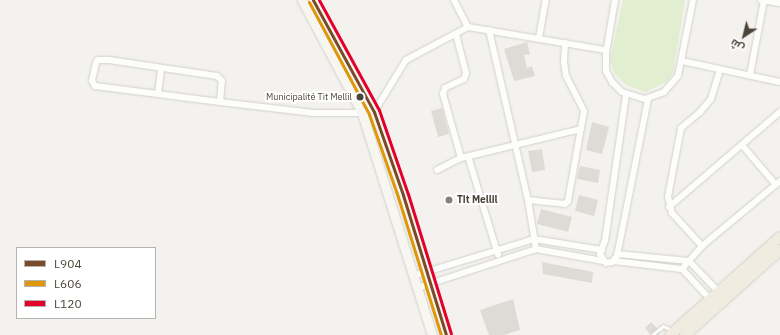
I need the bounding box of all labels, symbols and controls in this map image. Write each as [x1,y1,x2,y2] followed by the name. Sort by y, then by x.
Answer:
[724,16,764,56] north arrow
[727,36,747,56] text: ش
[266,92,352,102] place label: Municipalité Tit Mellil
[355,92,365,102] marker: Municipalité Tit Mellil
[457,194,498,206] place label: Tit Mellil
[444,195,454,205] marker: Tit Mellil
[16,247,156,319] legend
[54,256,82,271] text: L904
[54,276,82,291] text: L606
[54,296,82,311] text: L120

